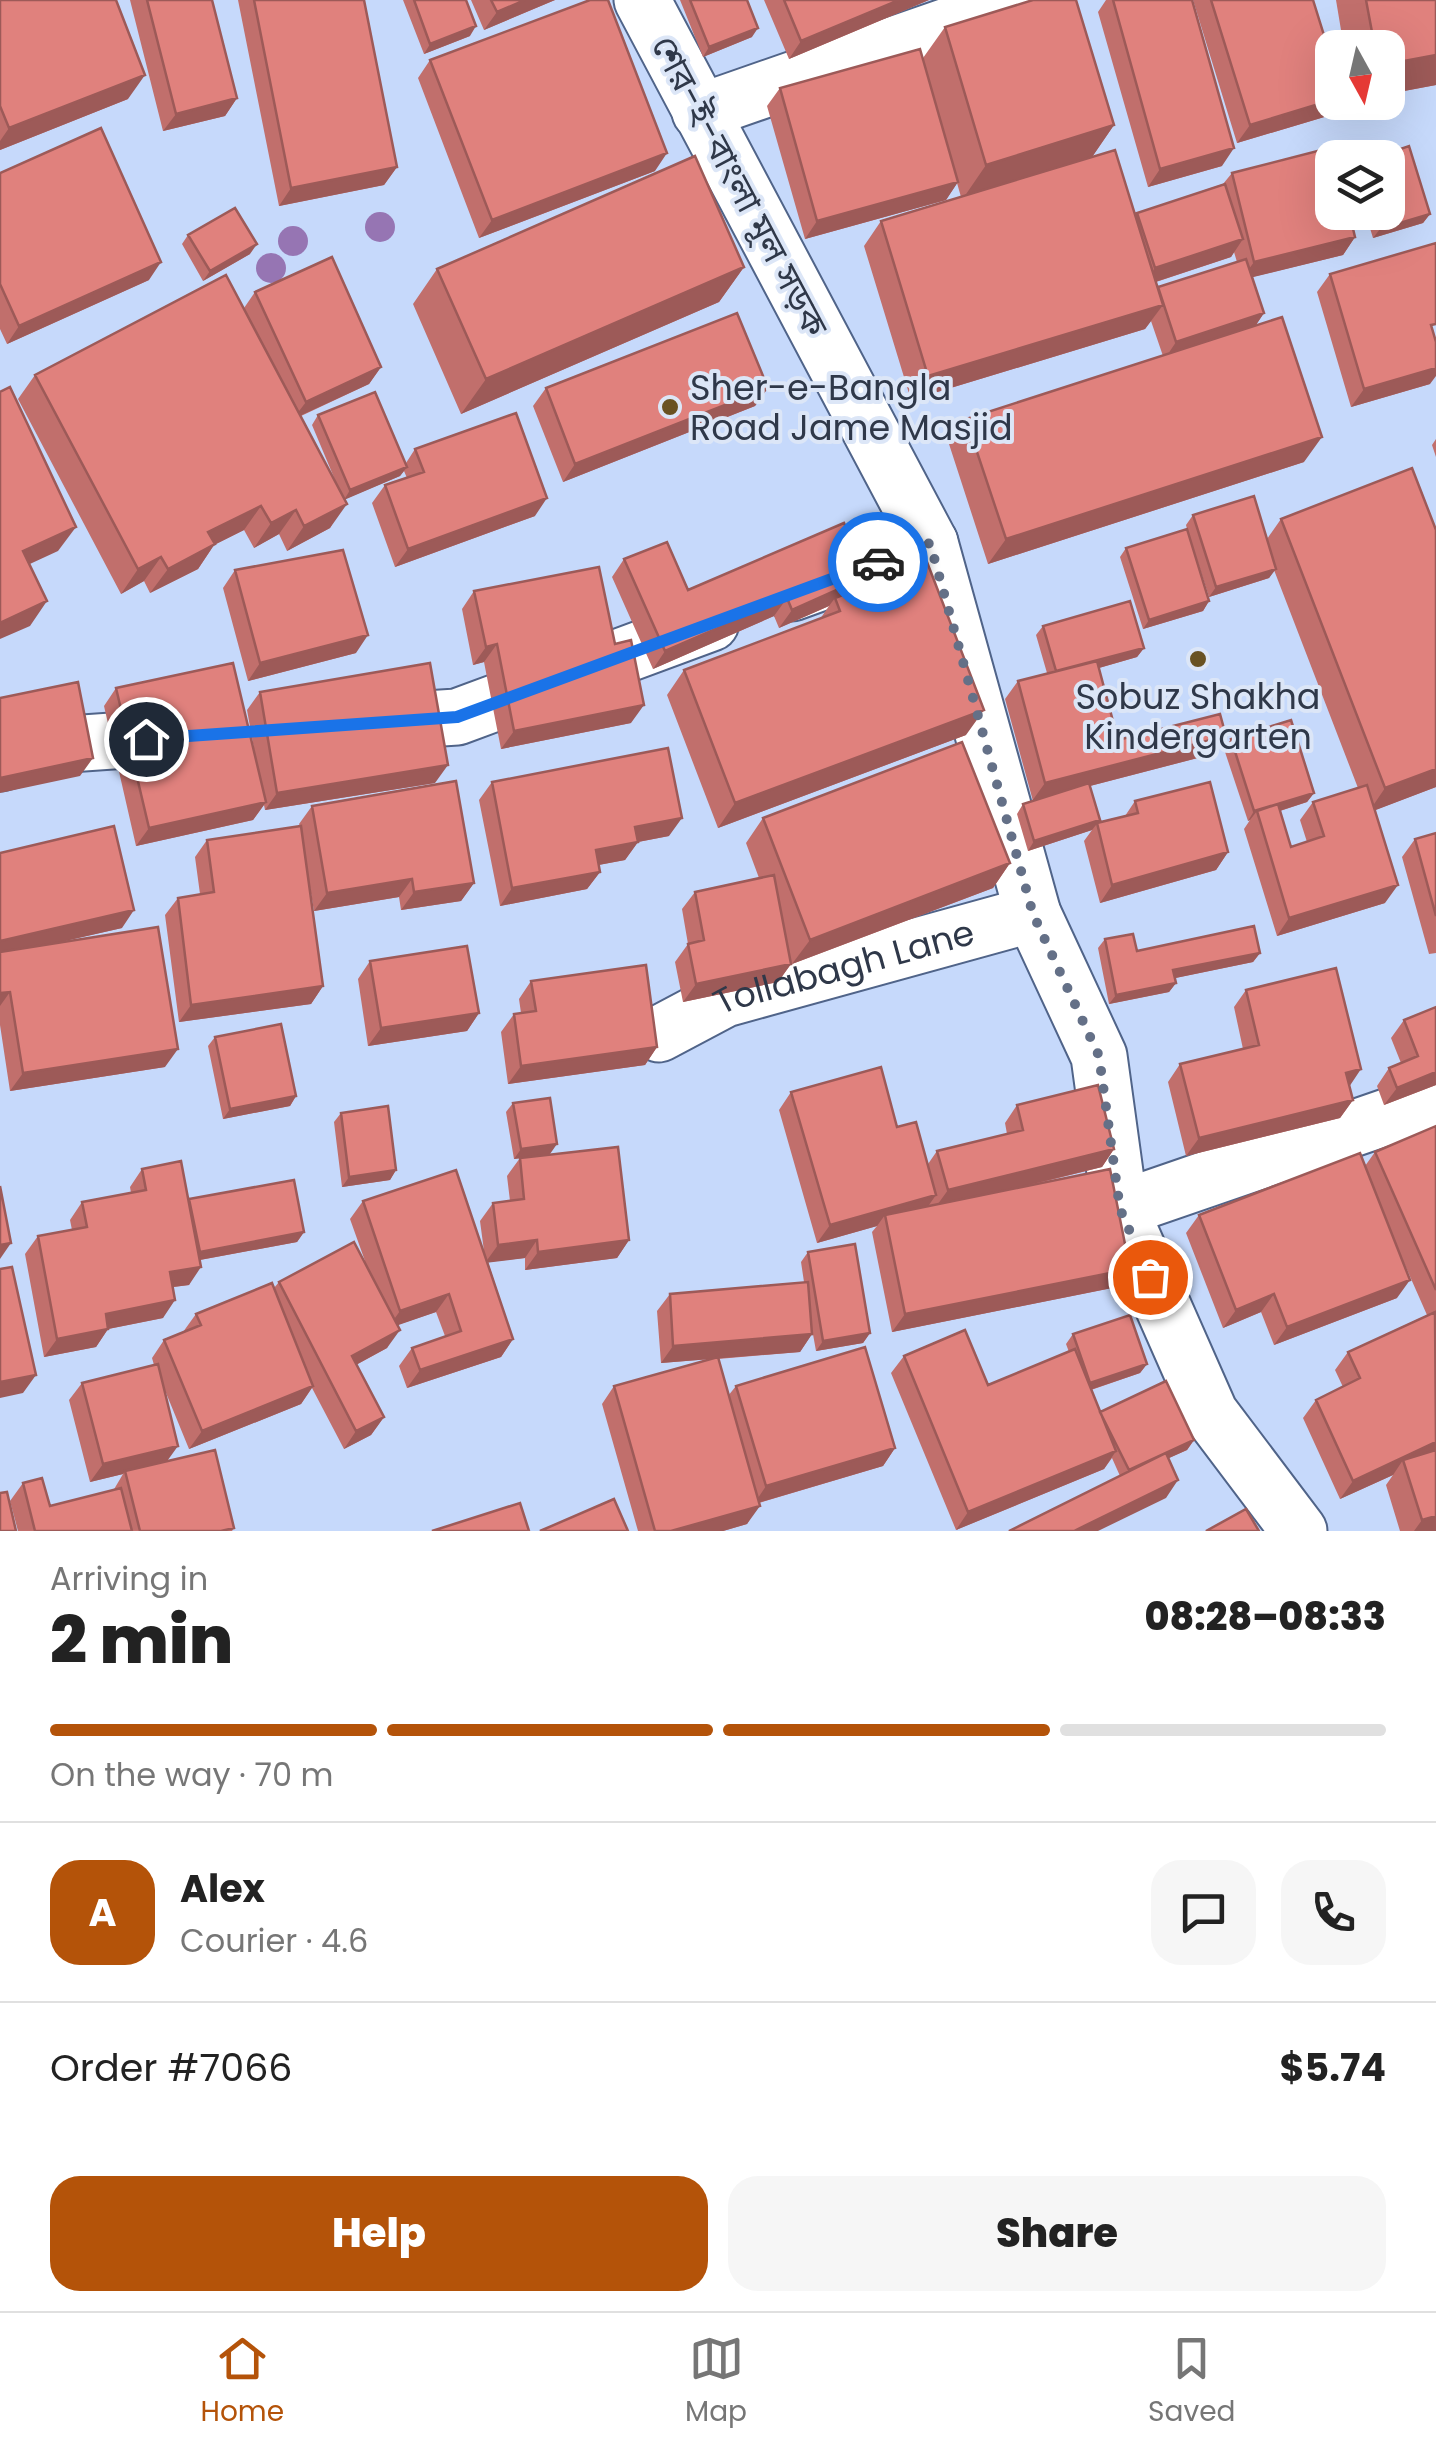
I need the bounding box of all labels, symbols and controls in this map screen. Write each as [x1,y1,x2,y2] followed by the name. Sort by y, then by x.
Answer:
[640,27,840,346] street label: শের-ই-বাংলা মূল সড়ক
[1315,30,1405,120] north arrow
[1315,30,1405,230] map controls
[1315,140,1405,230] button: layers
[690,363,1013,452] place label: Sher-e-Bangla Road Jame Masjid
[659,396,681,418] marker: Sher-e-Bangla Road Jame Masjid
[828,512,928,612] courier
[851,535,906,590] icon: car
[1187,648,1209,670] marker: Sobuz Shakha Kindergarten
[1076,672,1320,761] place label: Sobuz Shakha Kindergarten
[104,697,189,782] pin
[119,712,174,767] icon: home
[704,907,980,1026] street label: Tollabagh Lane
[1108,1235,1193,1320] pin
[1123,1250,1178,1305] icon: bag
[50,1556,208,1601] text: Arriving in
[1145,1590,1386,1643] text: 08:28–08:33
[50,1595,233,1686] text: 2 min
[50,1752,334,1797] text: On the way · 70 m
[1151,1860,1256,1965] button: chat
[1281,1860,1386,1965] button: phone
[180,1862,265,1915] text: Alex
[88,1886,117,1939] text: A
[180,1918,368,1963] text: Courier · 4.6
[50,2041,292,2094] text: Order #7066
[1280,2041,1386,2094] text: $5.74
[50,2176,708,2291] button: Help
[728,2176,1386,2291] button: Share
[201,2331,284,2433] tab: Home
[685,2331,747,2433] tab: Map
[1148,2331,1235,2433] tab: Saved

